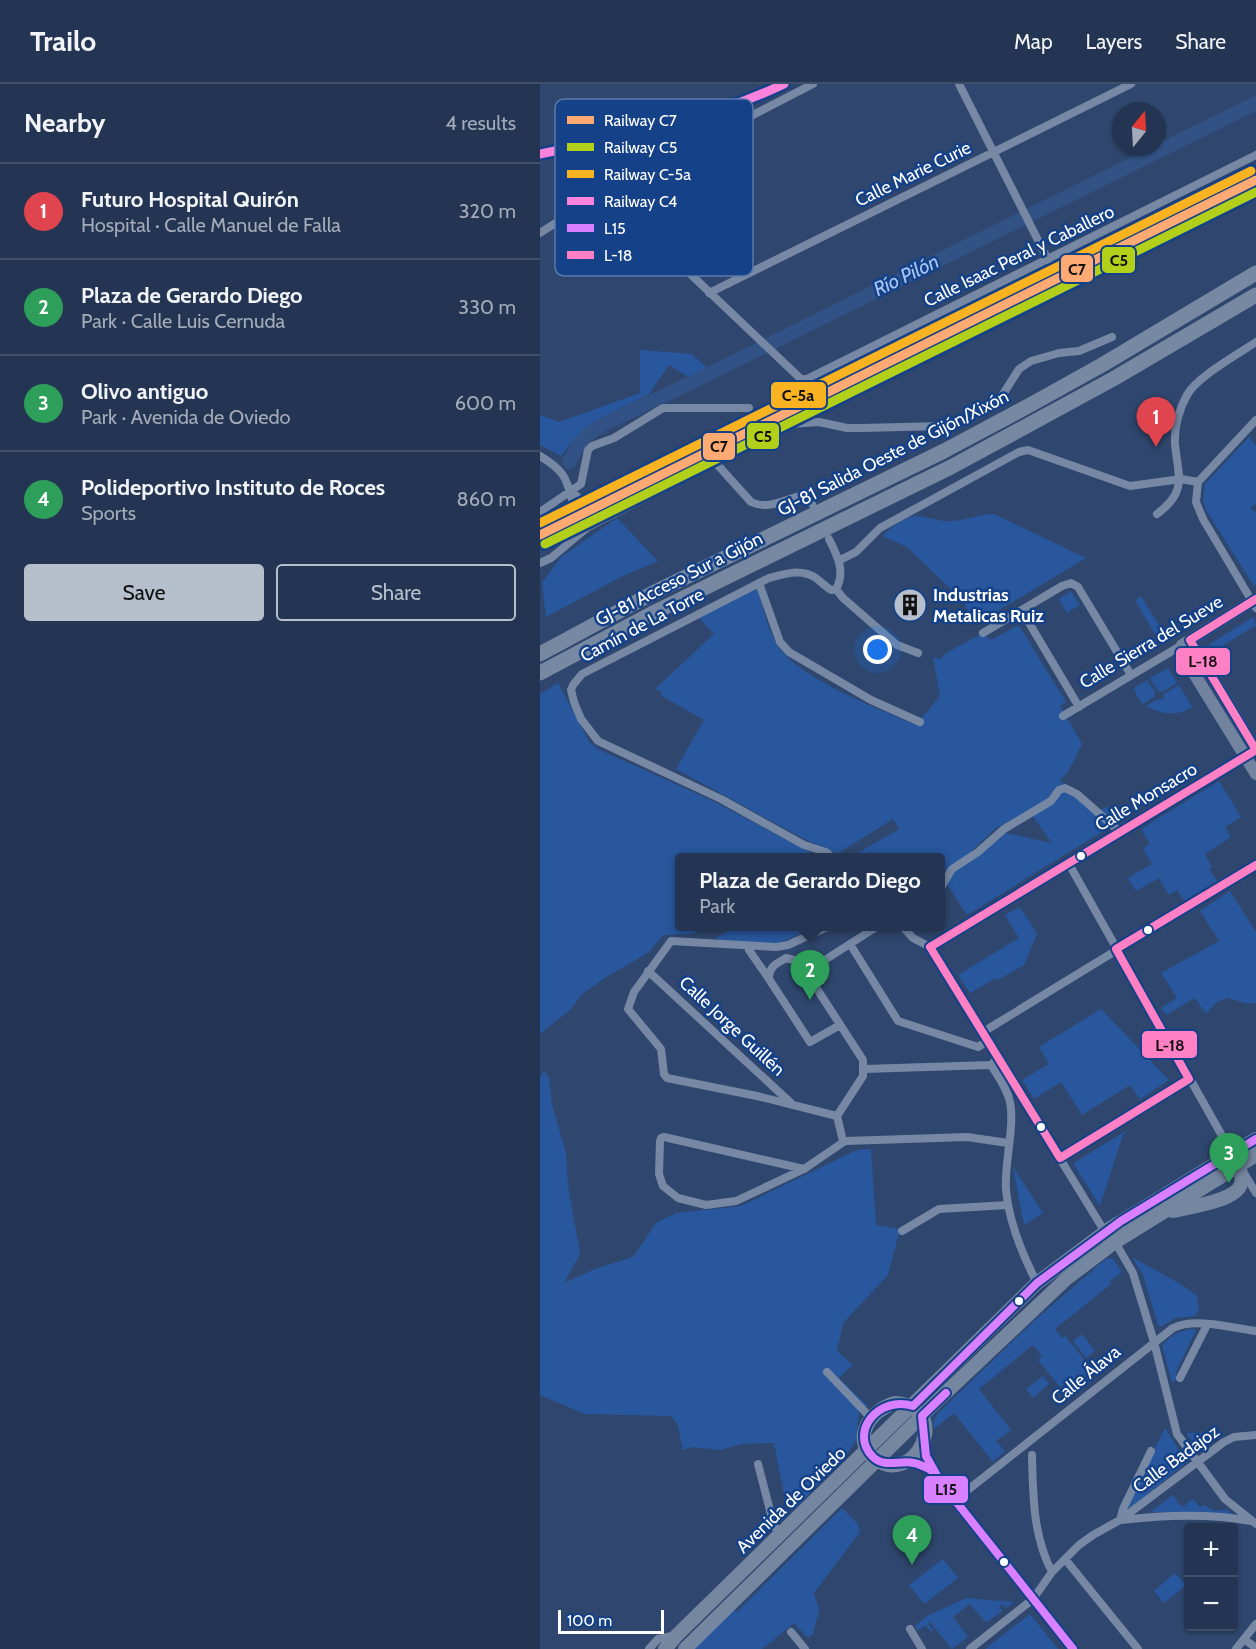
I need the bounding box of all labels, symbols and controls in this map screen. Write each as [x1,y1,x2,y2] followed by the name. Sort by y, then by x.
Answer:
[30,24,96,58] text: Trailo
[1014,29,1053,54] text: Map
[1086,29,1142,54] text: Layers
[1175,29,1226,54] text: Share
[555,99,753,276] legend
[1112,102,1166,156] north arrow
[24,107,105,139] text: Nearby
[445,111,516,135] text: 4 results
[604,111,677,130] text: Railway C7
[851,136,975,212] street label: Calle Marie Curie
[604,138,677,157] text: Railway C5
[604,165,691,184] text: Railway C-5a
[81,186,299,213] text: Futuro Hospital Quirón
[604,192,677,211] text: Railway C4
[40,199,47,223] text: 1
[459,199,516,223] text: 320 m
[920,200,1118,312] street label: Calle Isaac Peral y Caballero
[81,213,341,237] text: Hospital · Calle Manuel de Falla
[604,219,626,238] text: L15
[604,246,633,265] text: L-18
[1101,246,1136,274] line badge: C5
[869,249,943,301] water label: Río Pilón
[1110,251,1128,270] text: C5
[1060,254,1094,283] line badge: C7
[1068,260,1087,279] text: C7
[81,282,303,309] text: Plaza de Gerardo Diego
[38,295,49,319] text: 2
[458,295,516,319] text: 330 m
[81,309,285,333] text: Park · Calle Luis Cernuda
[81,378,208,405] text: Olivo antiguo
[770,381,827,409] line badge: C-5a
[774,385,1012,521] street label: GJ-81 Salida Oeste de Gijón/Xixón
[782,386,814,405] text: C-5a
[38,391,49,415] text: 3
[455,391,516,415] text: 600 m
[1136,398,1176,447] pin: 1
[81,405,291,429] text: Park · Avenida de Oviedo
[746,422,780,450] line badge: C5
[754,427,772,446] text: C5
[702,432,736,461] line badge: C7
[710,437,729,456] text: C7
[81,474,385,501] text: Polideportivo Instituto de Roces
[37,487,50,511] text: 4
[457,487,516,511] text: 860 m
[81,501,136,525] text: Sports
[592,527,766,631] street label: GJ-81 Acceso Sur a Gijón
[24,564,264,621] button: Save
[276,564,516,621] button: Share
[576,583,708,667] street label: Camín de La Torre
[933,584,1044,627] place label: Industrias Metalicas Ruiz
[892,587,928,623] building icon: Industrias Metalicas Ruiz
[1075,591,1227,693] street label: Calle Sierra del Sueve
[863,635,892,664] your location
[1175,647,1231,676] line badge: L-18
[1188,652,1218,671] text: L-18
[1091,758,1201,836] street label: Calle Monsacro
[1075,850,1087,862] unlabelled marker
[675,853,945,931] popup
[699,867,921,894] text: Plaza de Gerardo Diego
[699,894,735,918] text: Park
[1142,924,1154,936] unlabelled marker
[790,950,830,1000] pin: 2
[675,971,789,1081] street label: Calle Jorge Guillén
[1141,1030,1198,1059] line badge: L-18
[1155,1036,1185,1055] text: L-18
[1035,1121,1047,1133] unlabelled marker
[1210,1134,1248,1183] pin: 3
[1013,1295,1025,1307] unlabelled marker
[1047,1340,1125,1409] street label: Calle Álava
[1129,1420,1224,1498] street label: Calle Badajoz
[732,1442,850,1558] street label: Avenida de Oviedo
[923,1475,969,1504] line badge: L15
[935,1480,957,1499] text: L15
[892,1516,932,1565] pin: 4
[1184,1523,1238,1631] map controls
[1184,1523,1238,1577] button: +
[998,1556,1010,1568] unlabelled marker
[1184,1577,1238,1631] button: −
[558,1607,664,1634] scale bar
[567,1611,612,1630] text: 100 m

